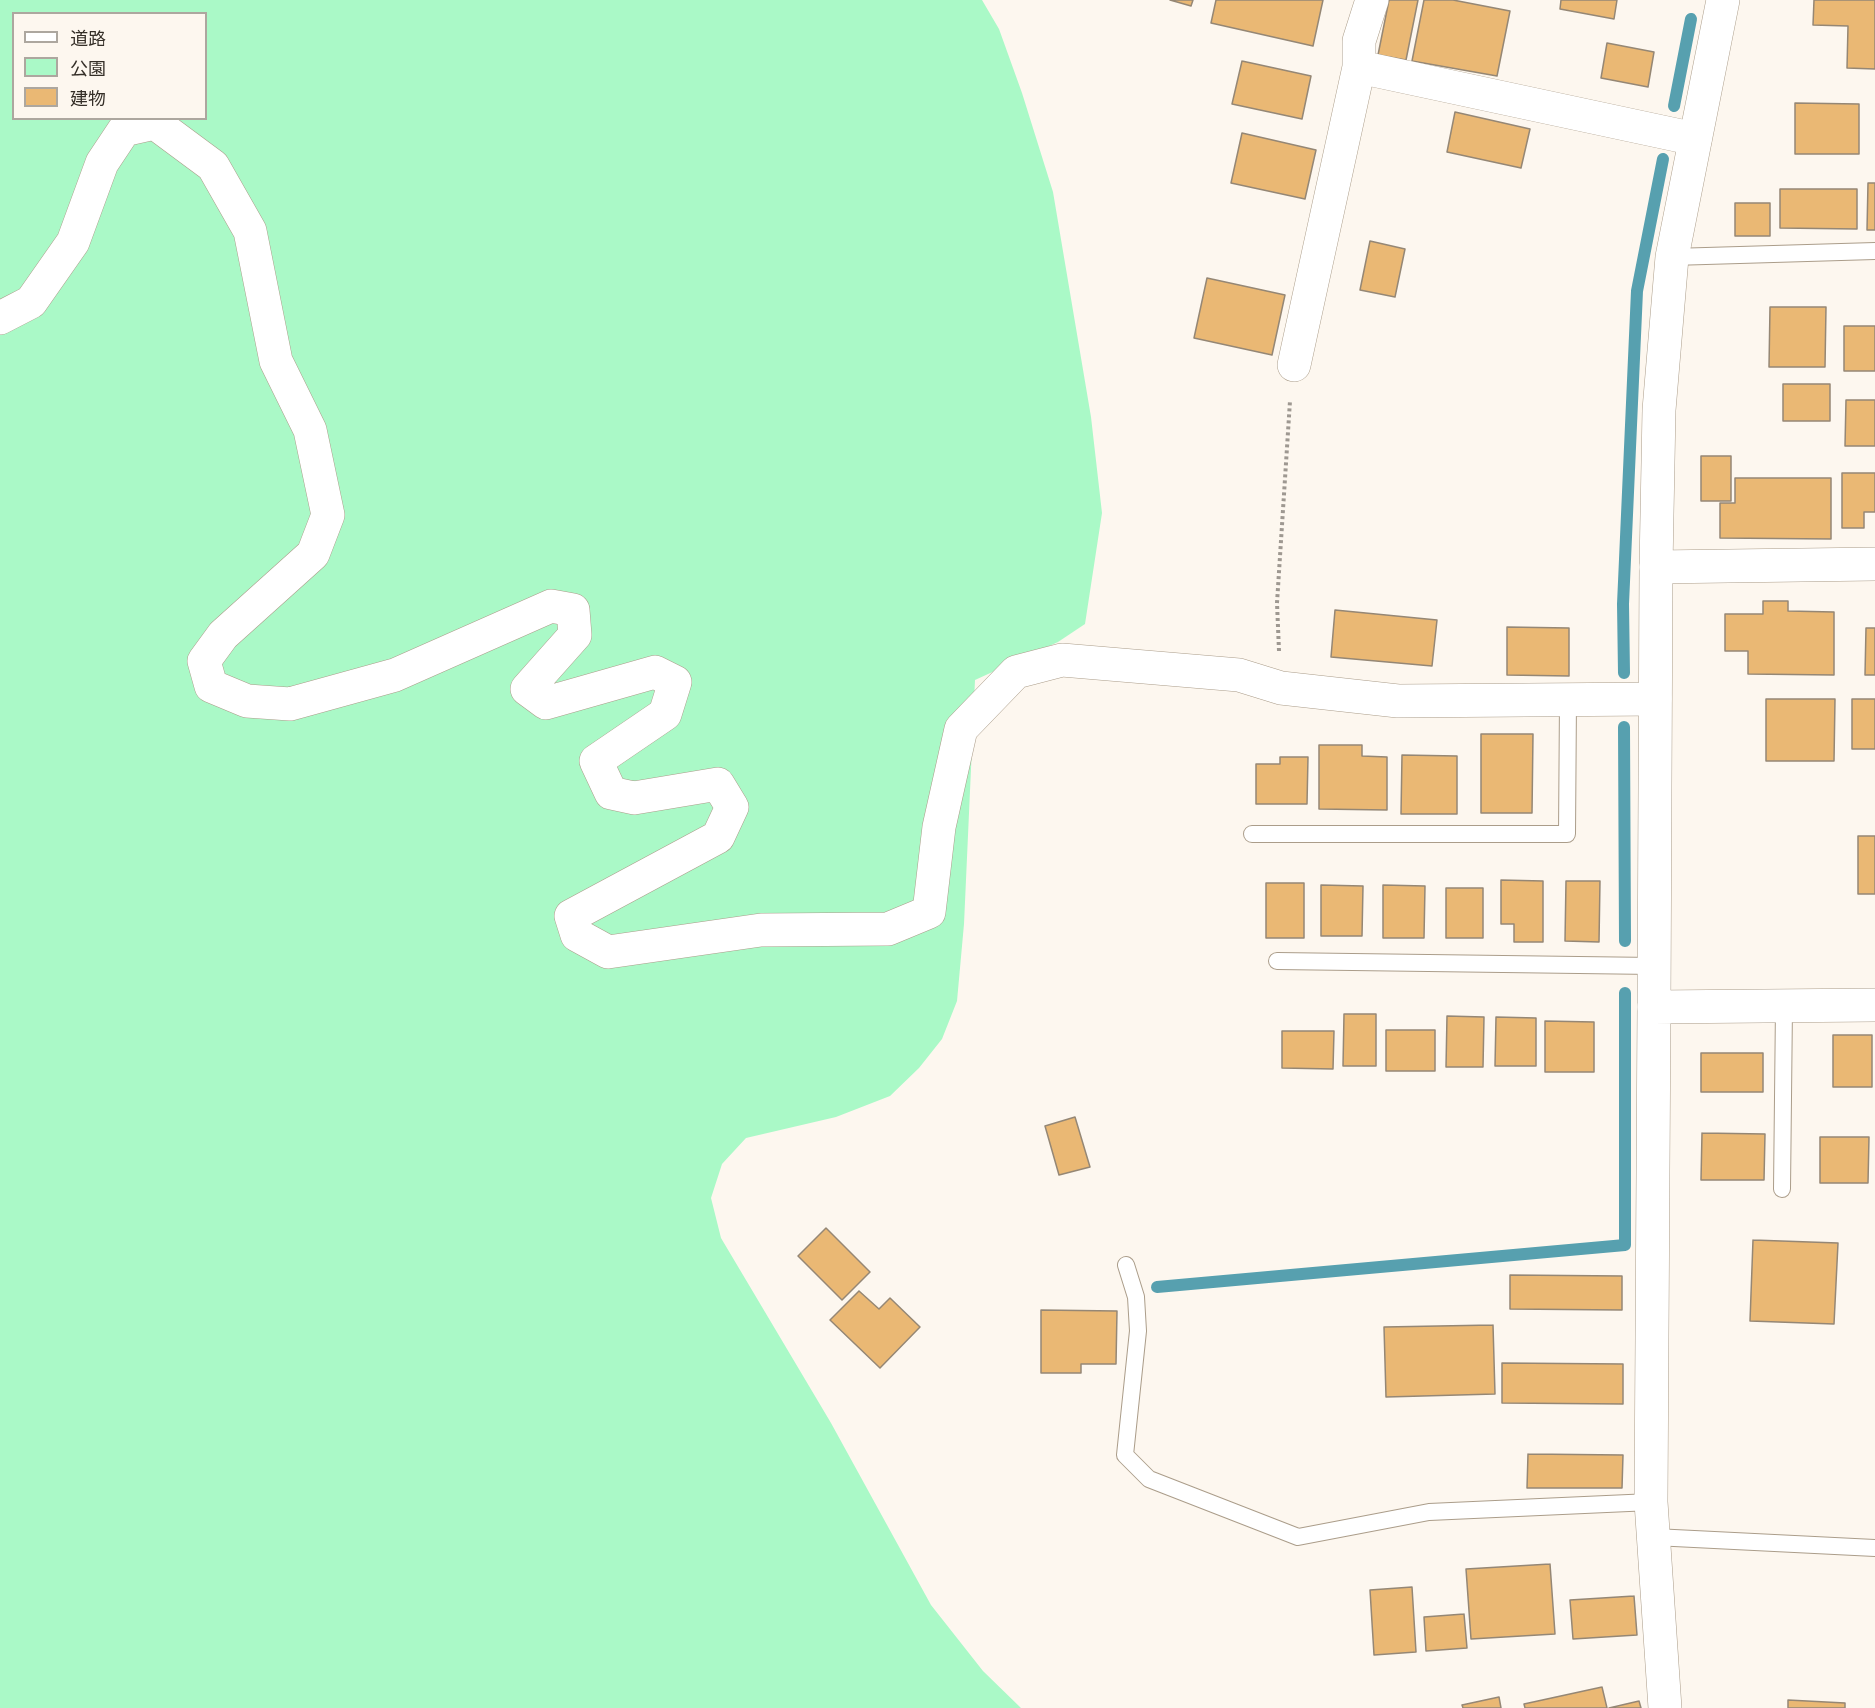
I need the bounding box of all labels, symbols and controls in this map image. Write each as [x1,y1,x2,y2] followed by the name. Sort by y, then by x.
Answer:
[12,12,207,120] legend
[70,27,106,50] text: 道路
[70,57,106,80] text: 公園
[70,87,106,110] text: 建物

